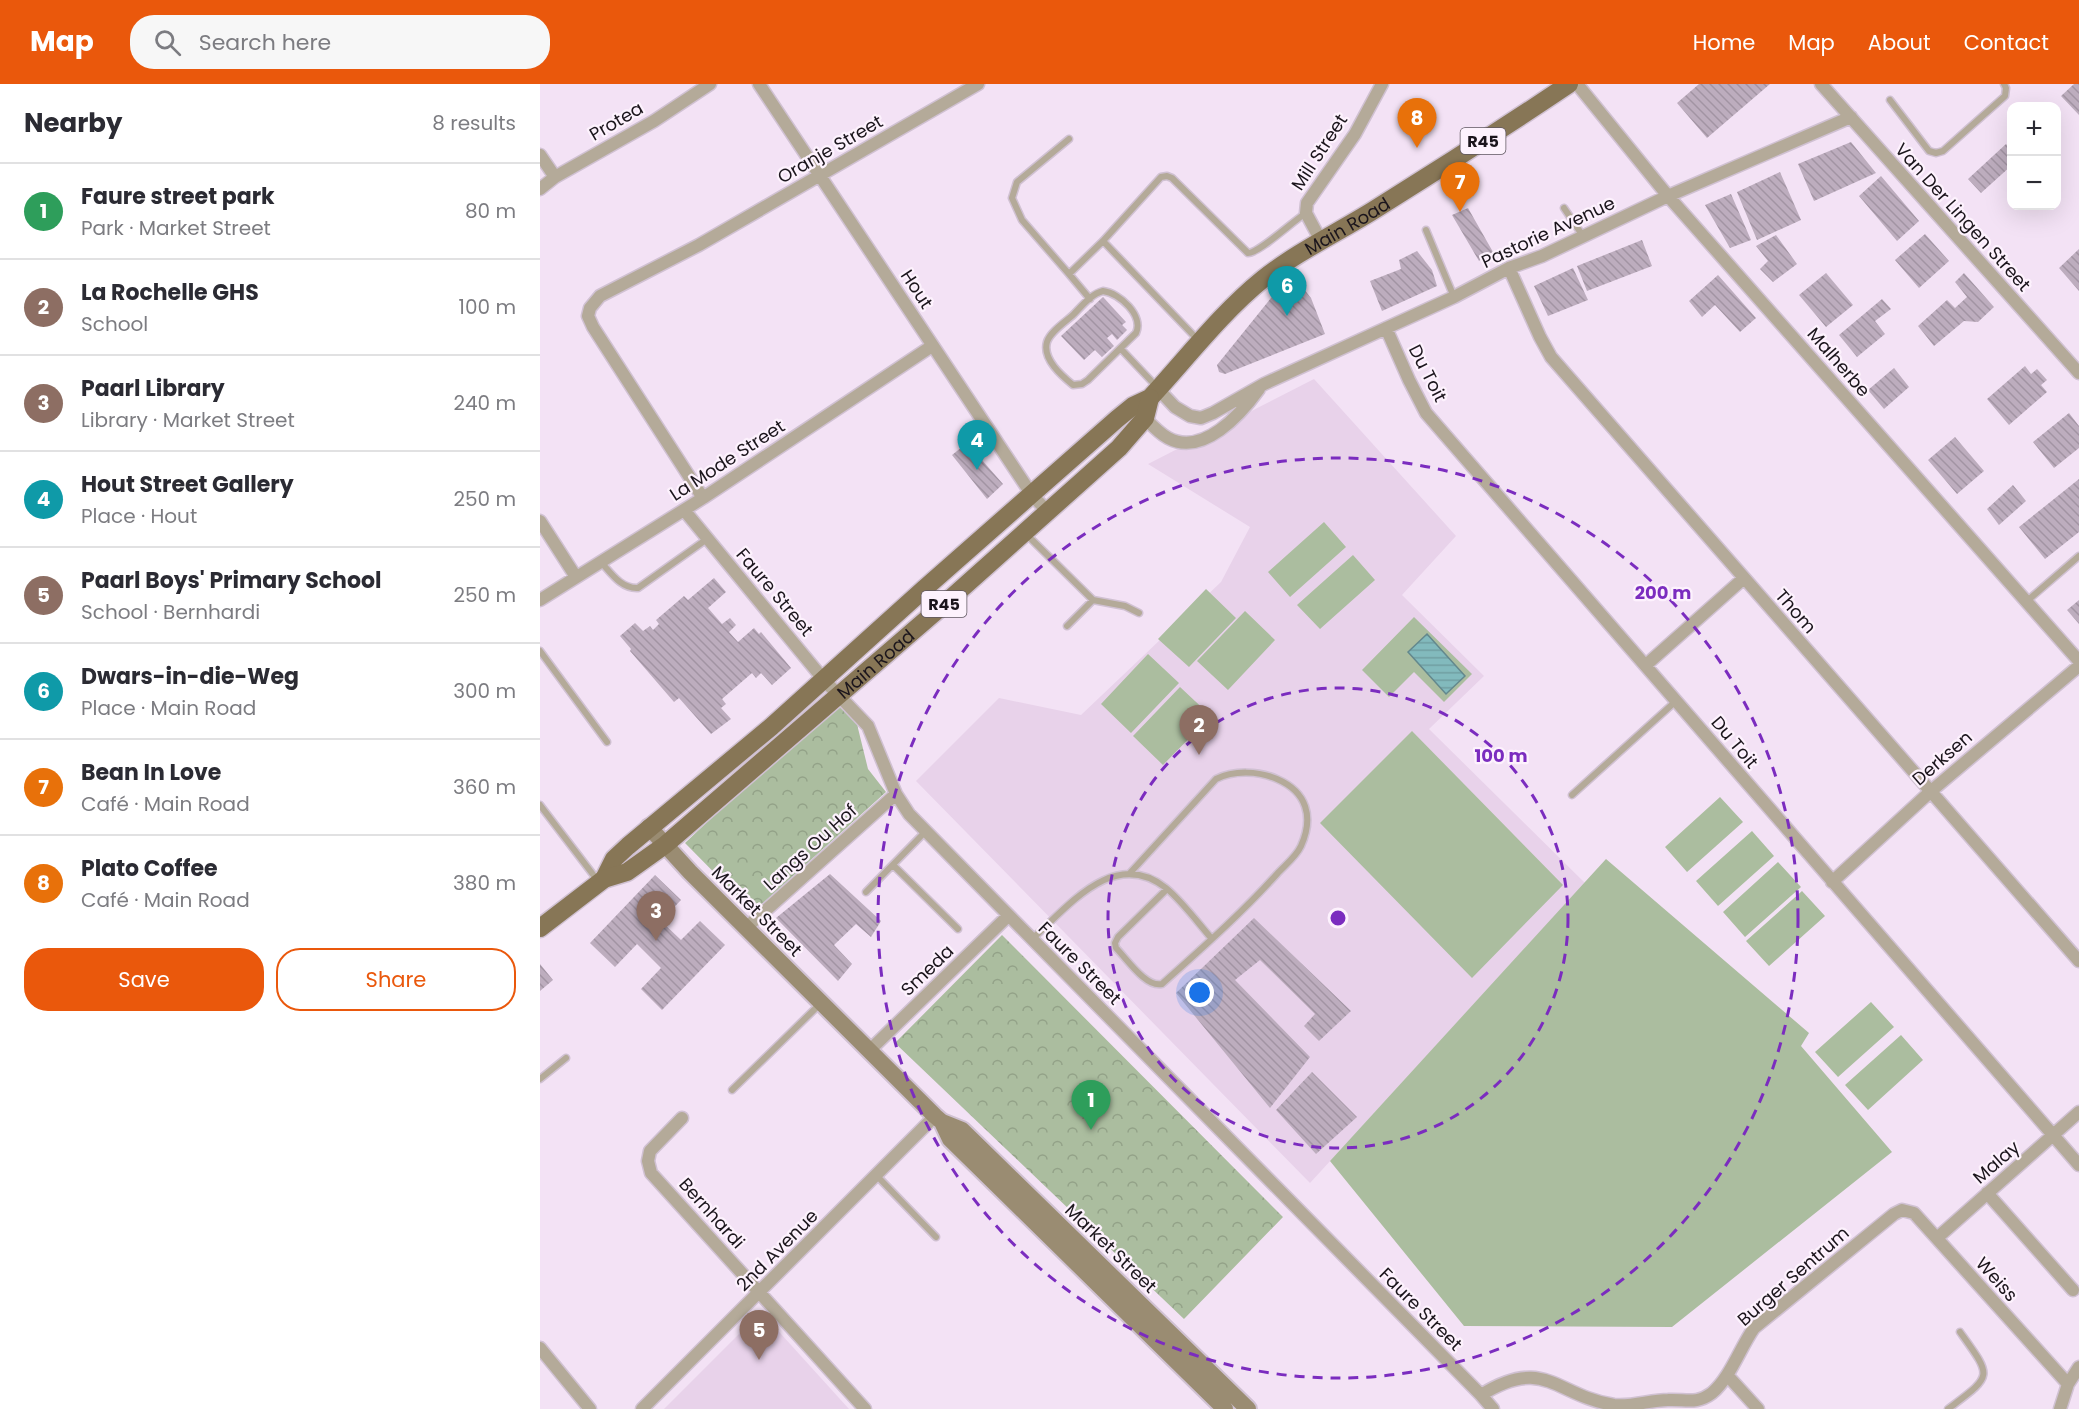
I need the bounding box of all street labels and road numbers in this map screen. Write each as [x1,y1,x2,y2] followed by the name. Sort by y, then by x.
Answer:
[584,96,648,146] street label: Protea
[773,109,887,189] street label: Oranje Street
[1285,109,1353,195] street label: Mill Street
[1460,128,1506,154] road number: R45
[1889,137,2037,297] street label: Van Der Lingen Street
[1477,190,1619,274] street label: Pastorie Avenue
[1300,191,1395,261] street label: Main Road
[895,265,939,313] street label: Hout
[1802,322,1876,402] street label: Malherbe
[1403,340,1453,406] street label: Du Toit
[665,413,789,507] street label: La Mode Street
[731,543,819,641] street label: Faure Street
[1770,583,1822,639] street label: Thom
[922,591,966,617] road number: R45
[831,623,920,704] street label: Main Road
[1706,710,1764,774] street label: Du Toit
[1907,725,1977,791] street label: Derksen
[758,798,862,896] street label: Langs Ou Hof
[706,860,808,962] street label: Market Street
[1033,916,1127,1010] street label: Faure Street
[895,939,959,1001] street label: Smeda
[1967,1135,2025,1189] street label: Malay
[673,1172,751,1254] street label: Bernhardi
[1060,1198,1162,1298] street label: Market Street
[731,1204,823,1296] street label: 2nd Avenue
[1732,1220,1854,1332] street label: Burger Sentrum
[1970,1251,2024,1307] street label: Weiss
[1374,1262,1468,1356] street label: Faure Street

